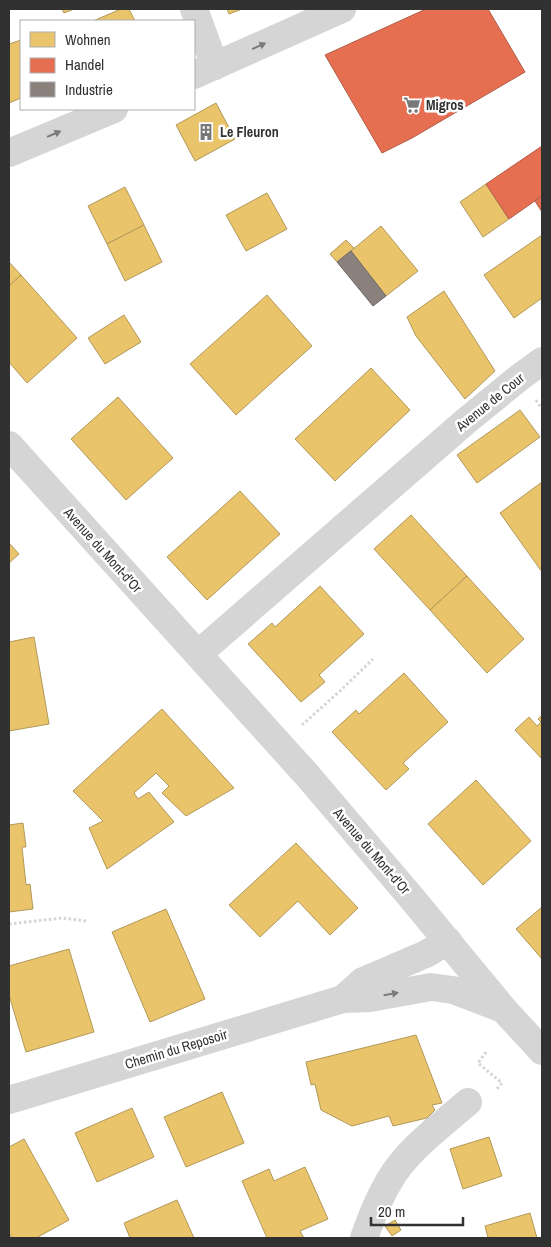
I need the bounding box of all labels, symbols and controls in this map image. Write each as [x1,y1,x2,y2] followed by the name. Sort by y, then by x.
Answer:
[20,20,195,110] legend
[65,29,111,50] text: Wohnen
[252,41,266,49] one-way arrow
[65,54,104,75] text: Handel
[65,79,113,100] text: Industrie
[402,95,422,115] supermarket icon: Migros
[426,96,464,114] place label: Migros
[196,122,216,142] building icon: Le Fleuron
[220,123,279,141] place label: Le Fleuron
[47,130,61,138] one-way arrow
[451,369,528,436] street label: Avenue de Cour
[59,503,146,596] street label: Avenue du Mont-d'Or
[329,803,415,898] street label: Avenue du Mont-d'Or
[383,989,399,997] one-way arrow
[123,1025,229,1073] street label: Chemin du Reposoir
[371,1194,464,1226] scale bar
[378,1201,405,1222] text: 20 m

